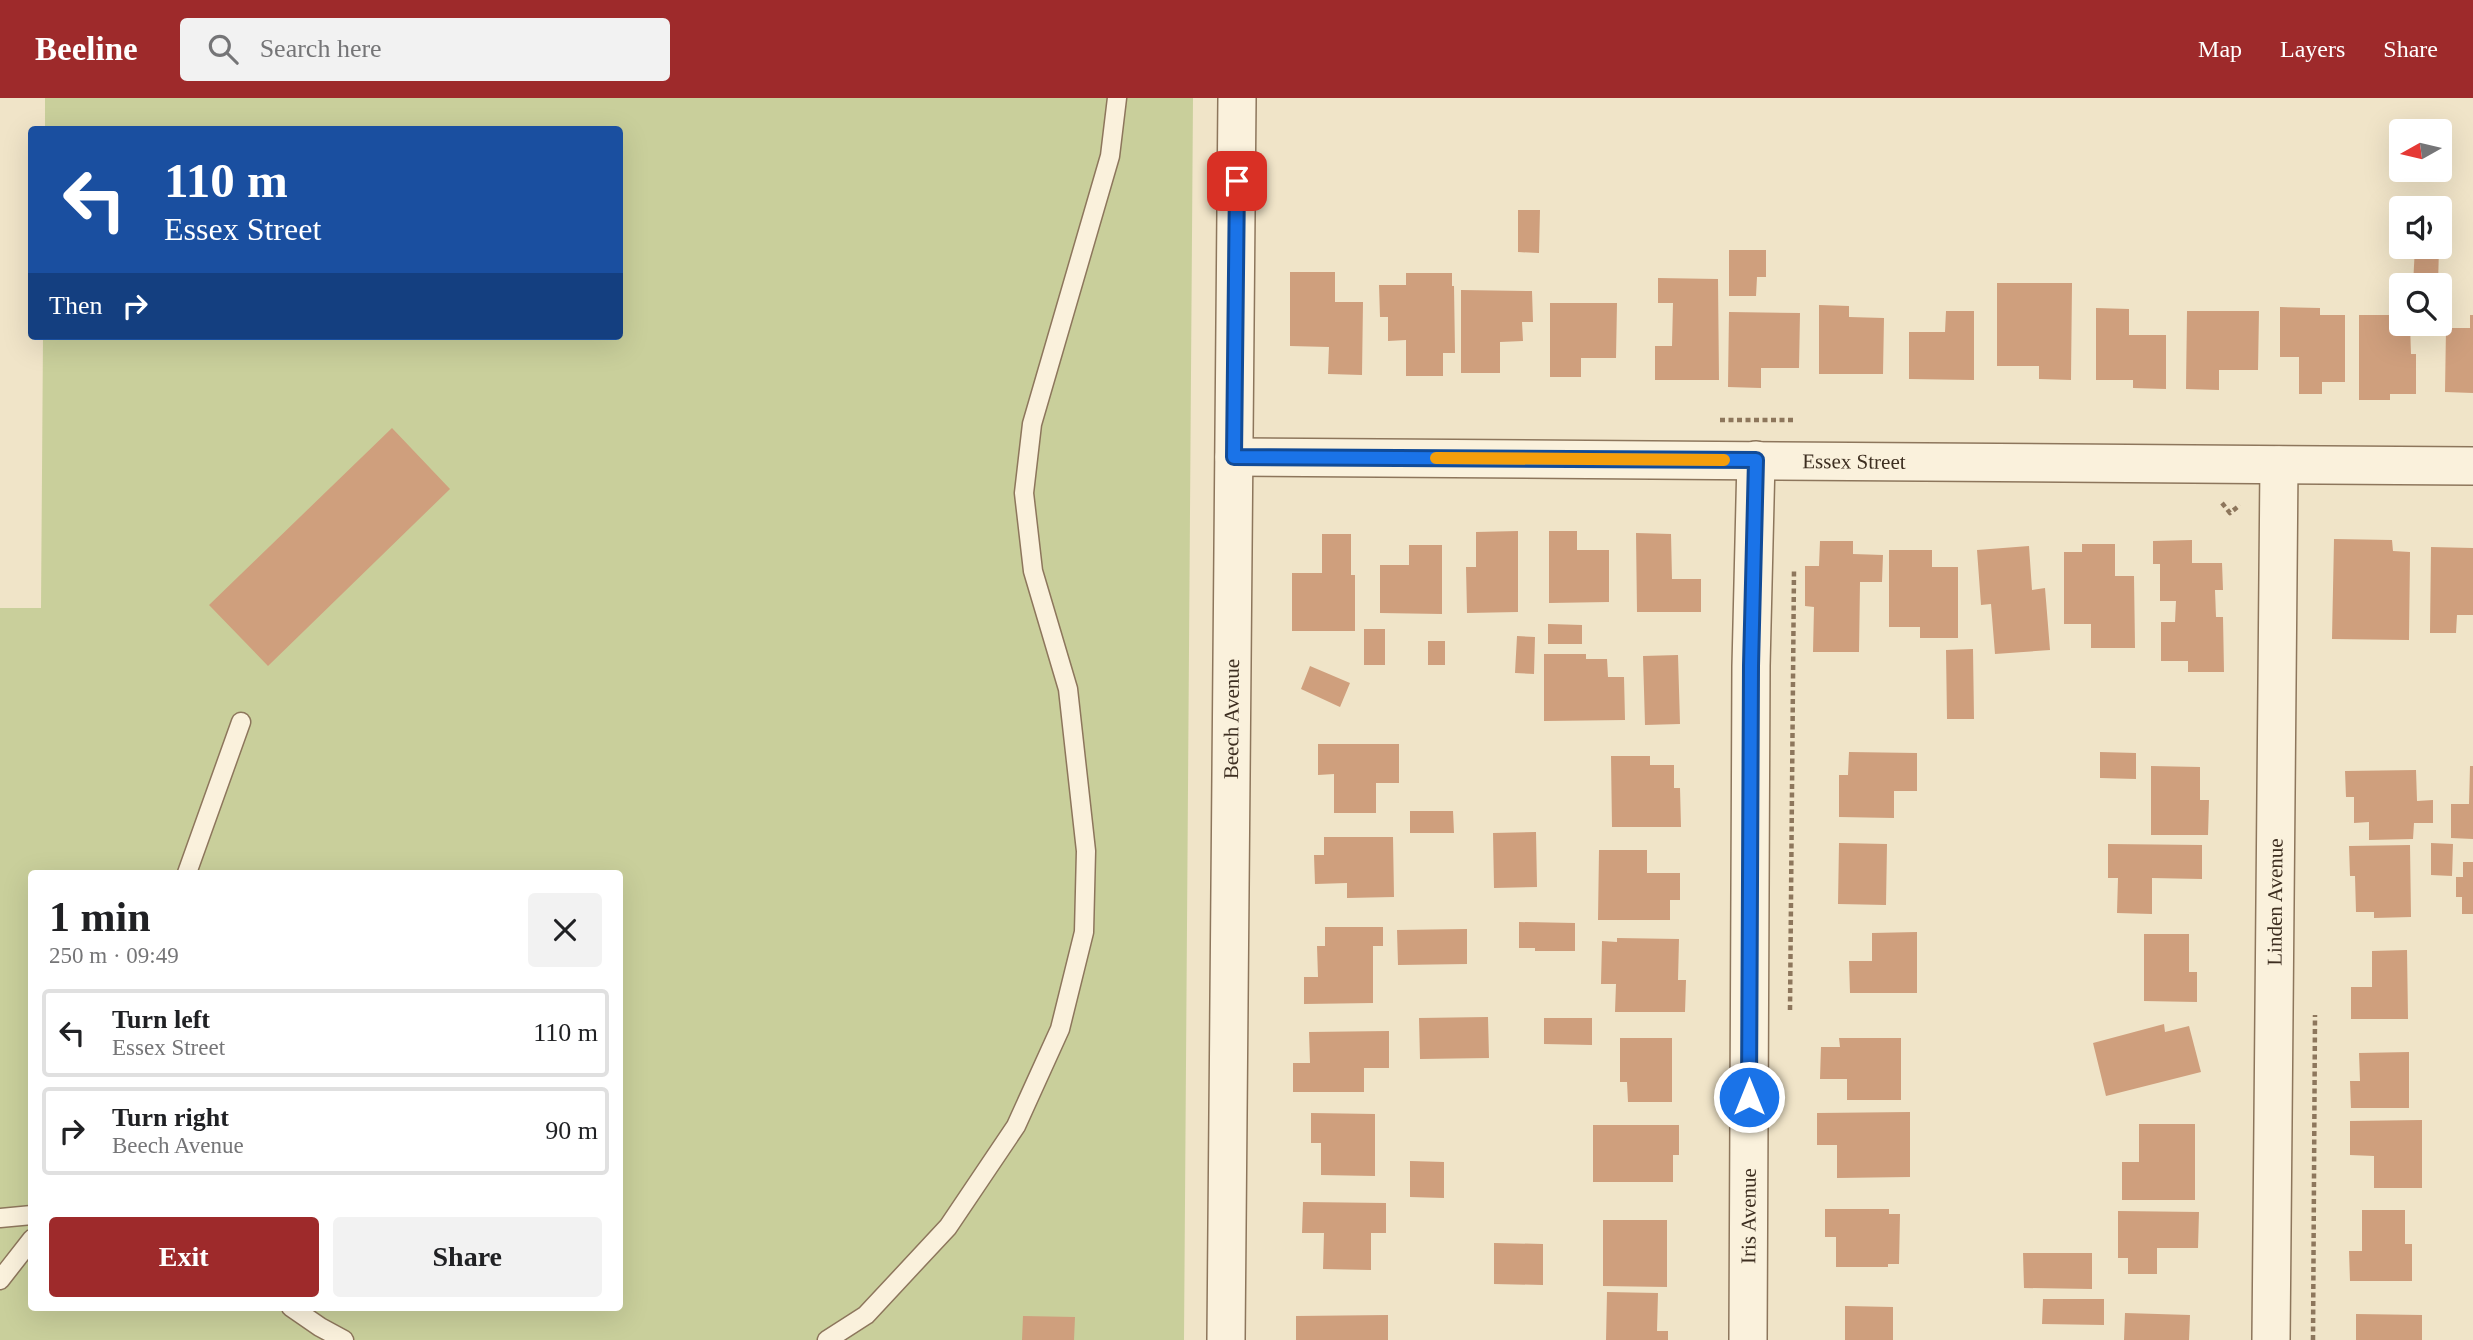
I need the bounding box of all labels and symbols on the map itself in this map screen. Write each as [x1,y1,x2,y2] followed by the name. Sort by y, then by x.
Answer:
[2389,119,2452,182] north arrow
[1207,151,1267,211] pin
[1802,449,1906,474] street label: Essex Street
[1219,659,1244,779] street label: Beech Avenue
[2262,838,2288,966] street label: Linden Avenue
[1712,1060,1786,1134] position arrow
[1736,1168,1761,1264] street label: Iris Avenue

